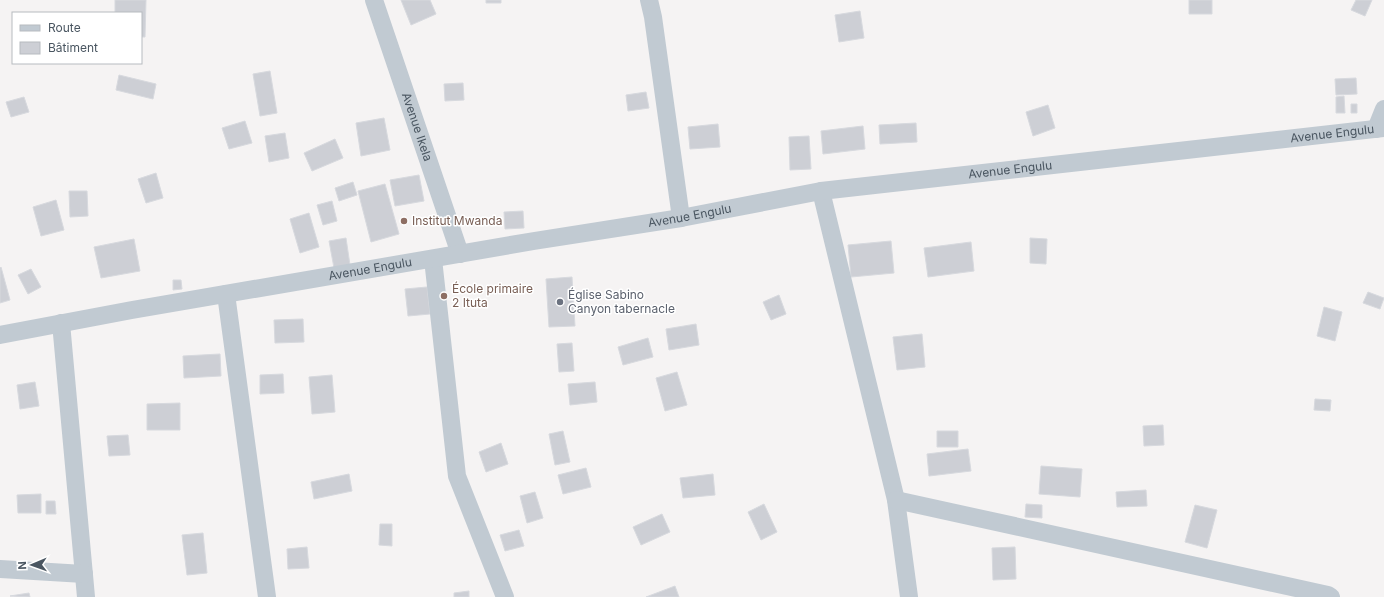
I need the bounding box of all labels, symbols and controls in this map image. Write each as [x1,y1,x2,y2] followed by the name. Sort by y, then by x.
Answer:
[12,12,142,64] legend
[48,20,81,35] text: Route
[48,40,98,55] text: Bâtiment
[399,90,436,163] street label: Avenue Ikela
[1289,121,1375,145] street label: Avenue Engulu
[967,157,1053,181] street label: Avenue Engulu
[647,200,733,230] street label: Avenue Engulu
[412,213,502,228] place label: Institut Mwanda
[399,216,409,226] marker: Institut Mwanda
[327,254,413,283] street label: Avenue Engulu
[452,281,533,310] place label: École primaire 2 Ituta
[568,287,675,316] place label: Église Sabino Canyon tabernacle
[439,291,449,301] marker: École primaire 2 Ituta
[555,297,565,307] marker: Église Sabino Canyon tabernacle
[12,545,52,585] north arrow
[15,561,29,570] text: N

